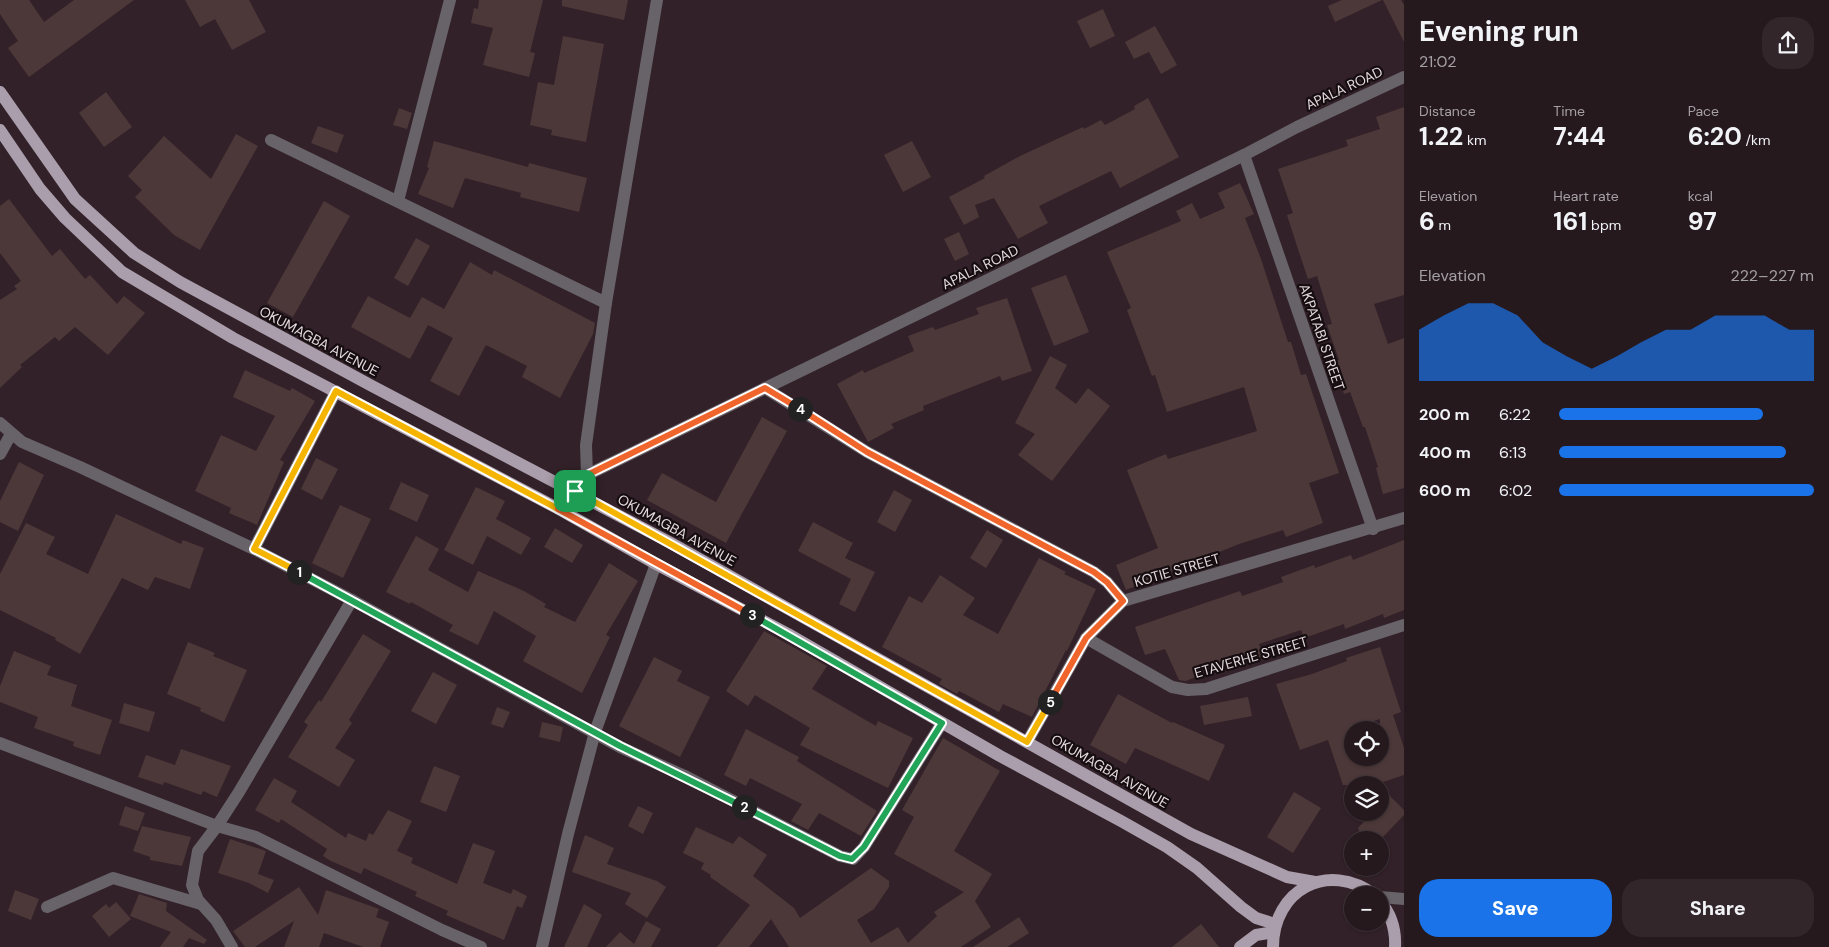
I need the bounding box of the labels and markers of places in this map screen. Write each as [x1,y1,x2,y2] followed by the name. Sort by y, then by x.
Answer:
[788,396,812,422] pin: 4
[554,470,596,512] pin
[286,560,312,584] pin: 1
[740,602,764,628] pin: 3
[1038,690,1062,714] pin: 5
[732,794,756,820] pin: 2

